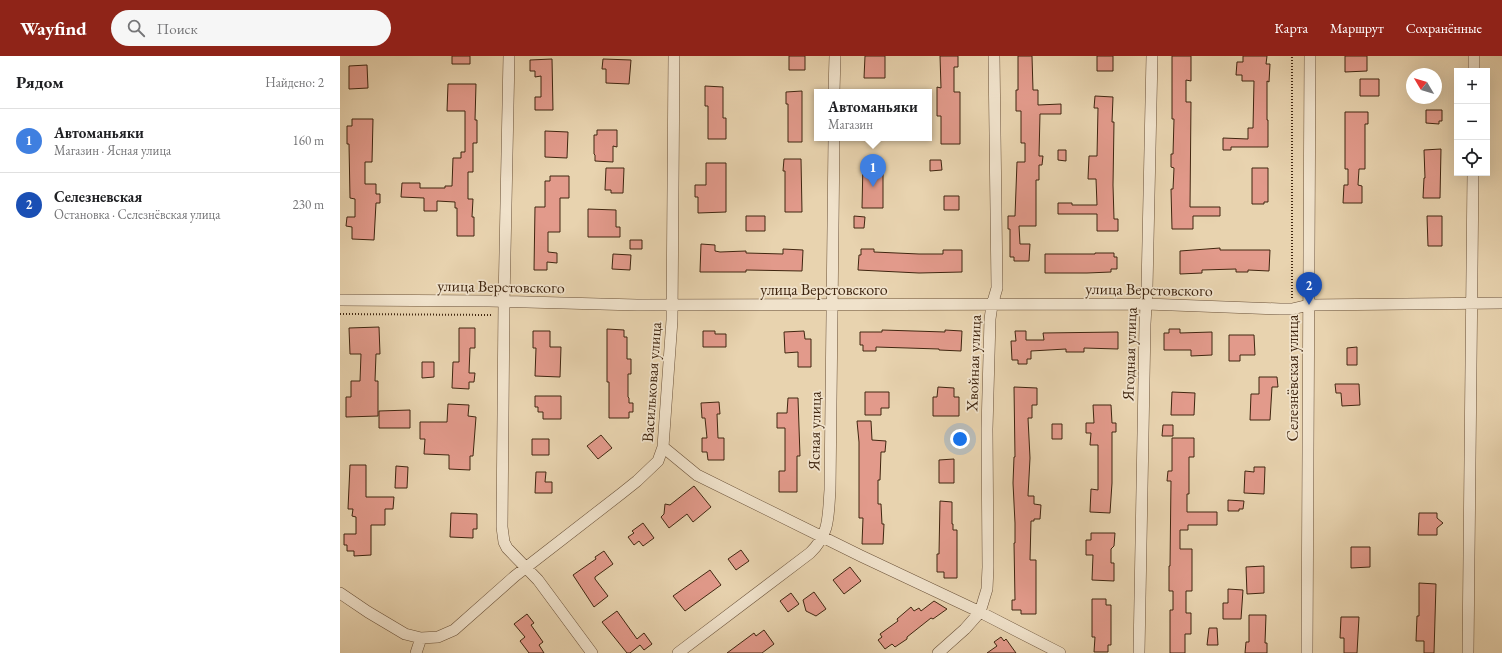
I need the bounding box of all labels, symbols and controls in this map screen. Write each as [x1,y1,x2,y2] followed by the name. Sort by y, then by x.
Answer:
[111,10,391,46] search box
[20,16,87,41] text: Wayfind
[125,17,147,39] icon: search
[157,19,198,38] text: Поиск
[1275,19,1308,37] text: Карта
[1330,19,1384,37] text: Маршрут
[1406,19,1482,37] text: Сохранённые
[1406,68,1442,104] north arrow
[1454,68,1490,176] map controls
[1454,68,1490,104] button: +
[16,71,64,93] text: Рядом
[265,74,324,91] text: Найдено: 2
[814,89,932,141] popup
[828,97,918,116] text: Автоманьяки
[1454,104,1490,140] button: −
[828,116,873,133] text: Магазин
[54,123,144,142] text: Автоманьяки
[26,132,32,149] text: 1
[293,132,324,149] text: 160 m
[1454,140,1490,176] button: locate
[54,142,171,159] text: Магазин · Ясная улица
[860,154,886,187] pin: 1
[54,187,142,206] text: Селезневская
[26,196,32,213] text: 2
[293,196,324,213] text: 230 m
[54,206,220,223] text: Остановка · Селезнёвская улица
[1296,272,1322,305] pin: 2
[437,275,565,298] street label: улица Верстовского
[1085,278,1213,301] street label: улица Верстовского
[760,279,888,300] street label: улица Верстовского
[1117,306,1142,402] street label: Ягодная улица
[961,314,986,413] street label: Хвойная улица
[1282,314,1303,441] street label: Селезнёвская улица
[637,321,666,443] street label: Васильковая улица
[803,391,826,472] street label: Ясная улица
[950,429,970,449] your location

